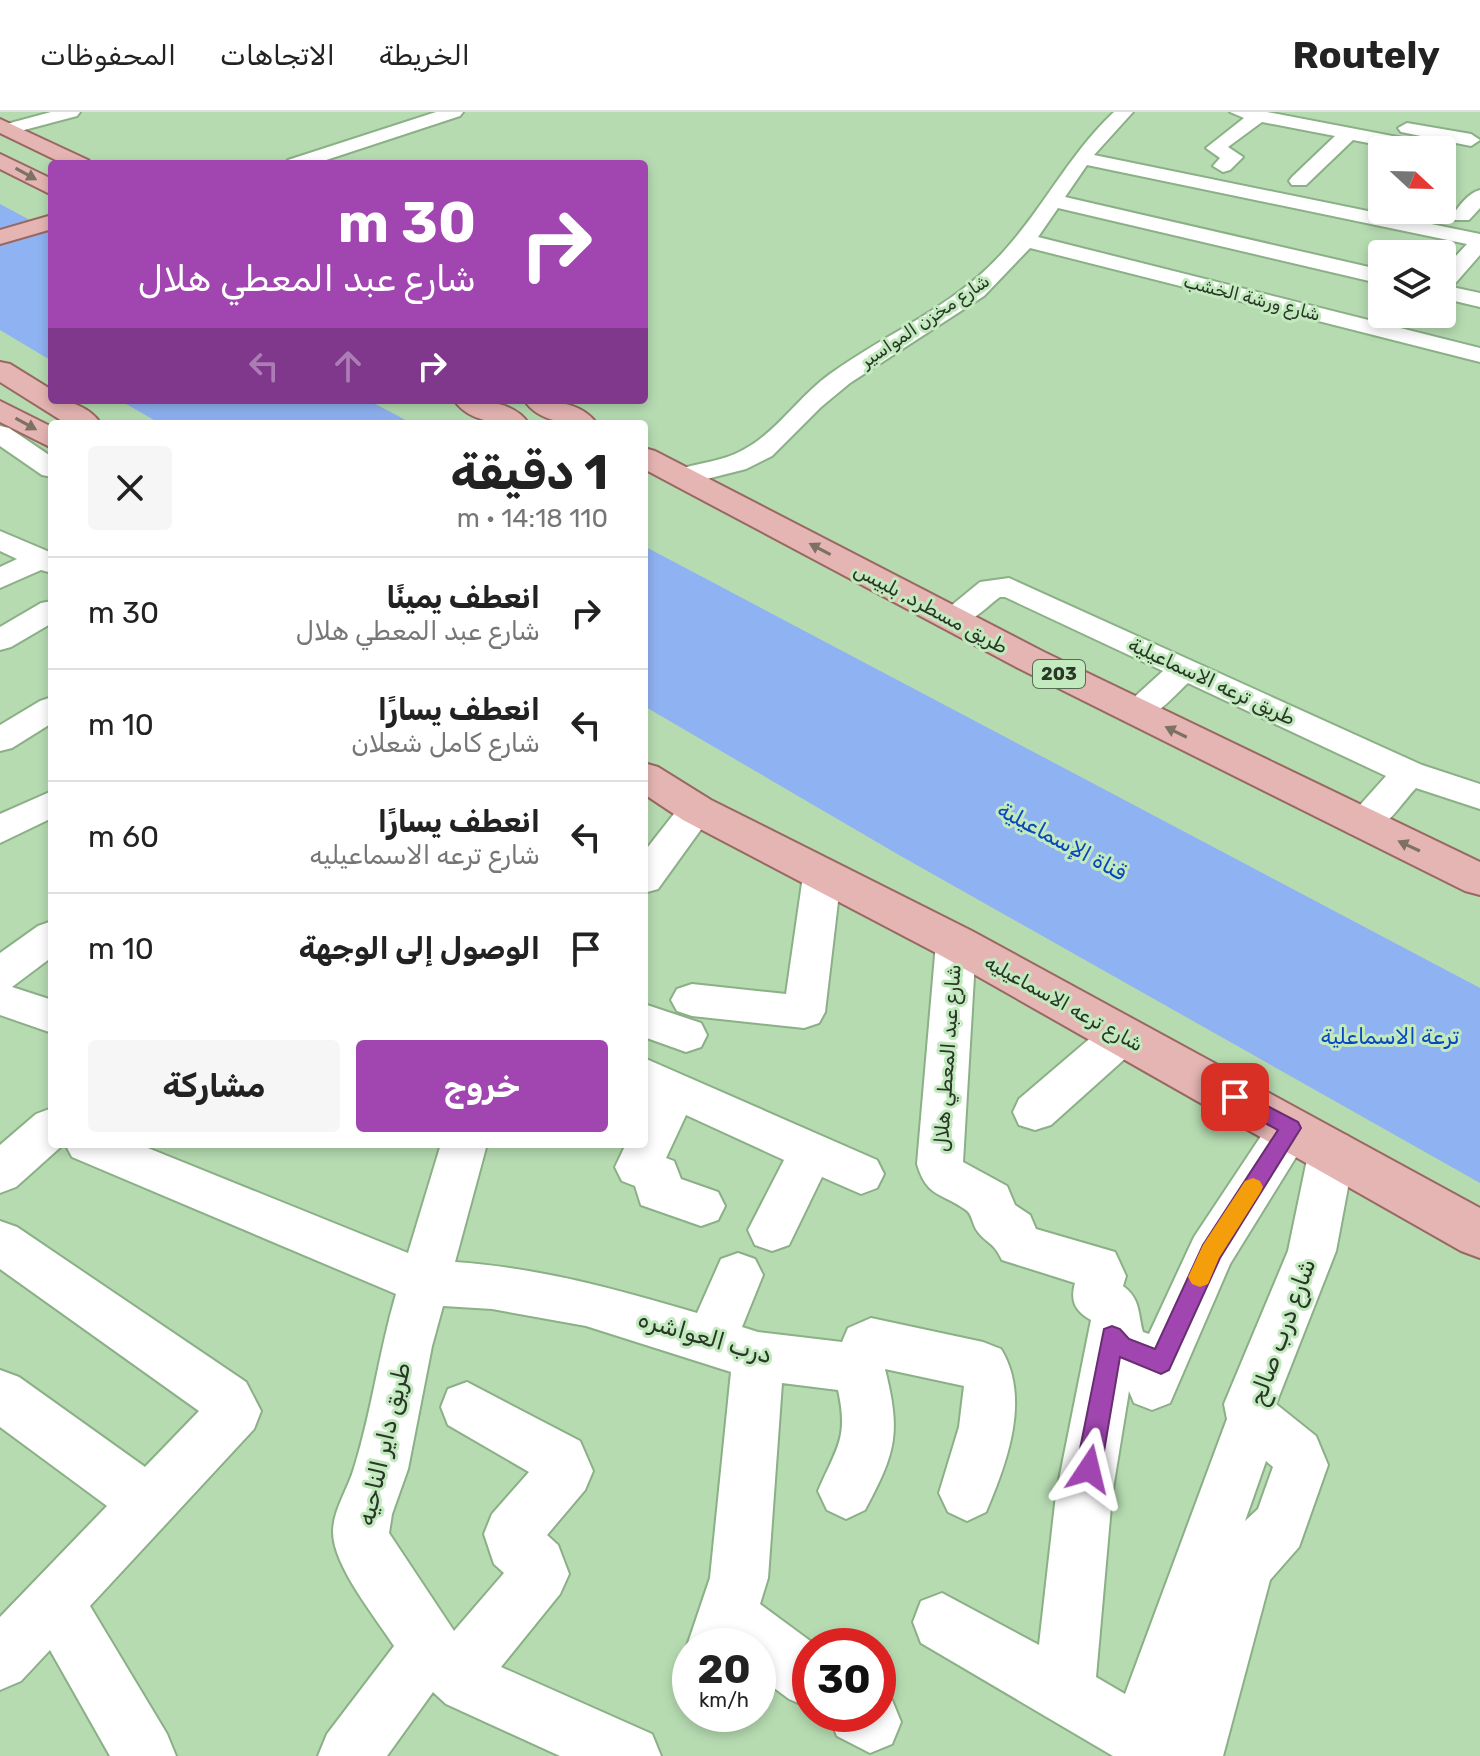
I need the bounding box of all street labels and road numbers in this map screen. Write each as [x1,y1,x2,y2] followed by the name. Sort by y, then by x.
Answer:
[856,270,994,374] street label: شارع مخزن المواسير
[1181,270,1323,327] street label: شارع ورشة الخشب
[850,557,1012,659] street label: طريق مسطرد, بلبيس
[1125,632,1299,730] street label: طريق ترعه الاسماعيلية
[1033,660,1085,688] road number: 203
[980,950,1147,1058] street label: شارع ترعه الاسماعيليه
[928,963,969,1153] street label: شارع عبد المعطي هلال
[1242,1255,1324,1410] street label: شارع درب صالح
[635,1305,775,1369] street label: درب العواشره
[352,1360,416,1528] street label: طريق داير الناحيه

